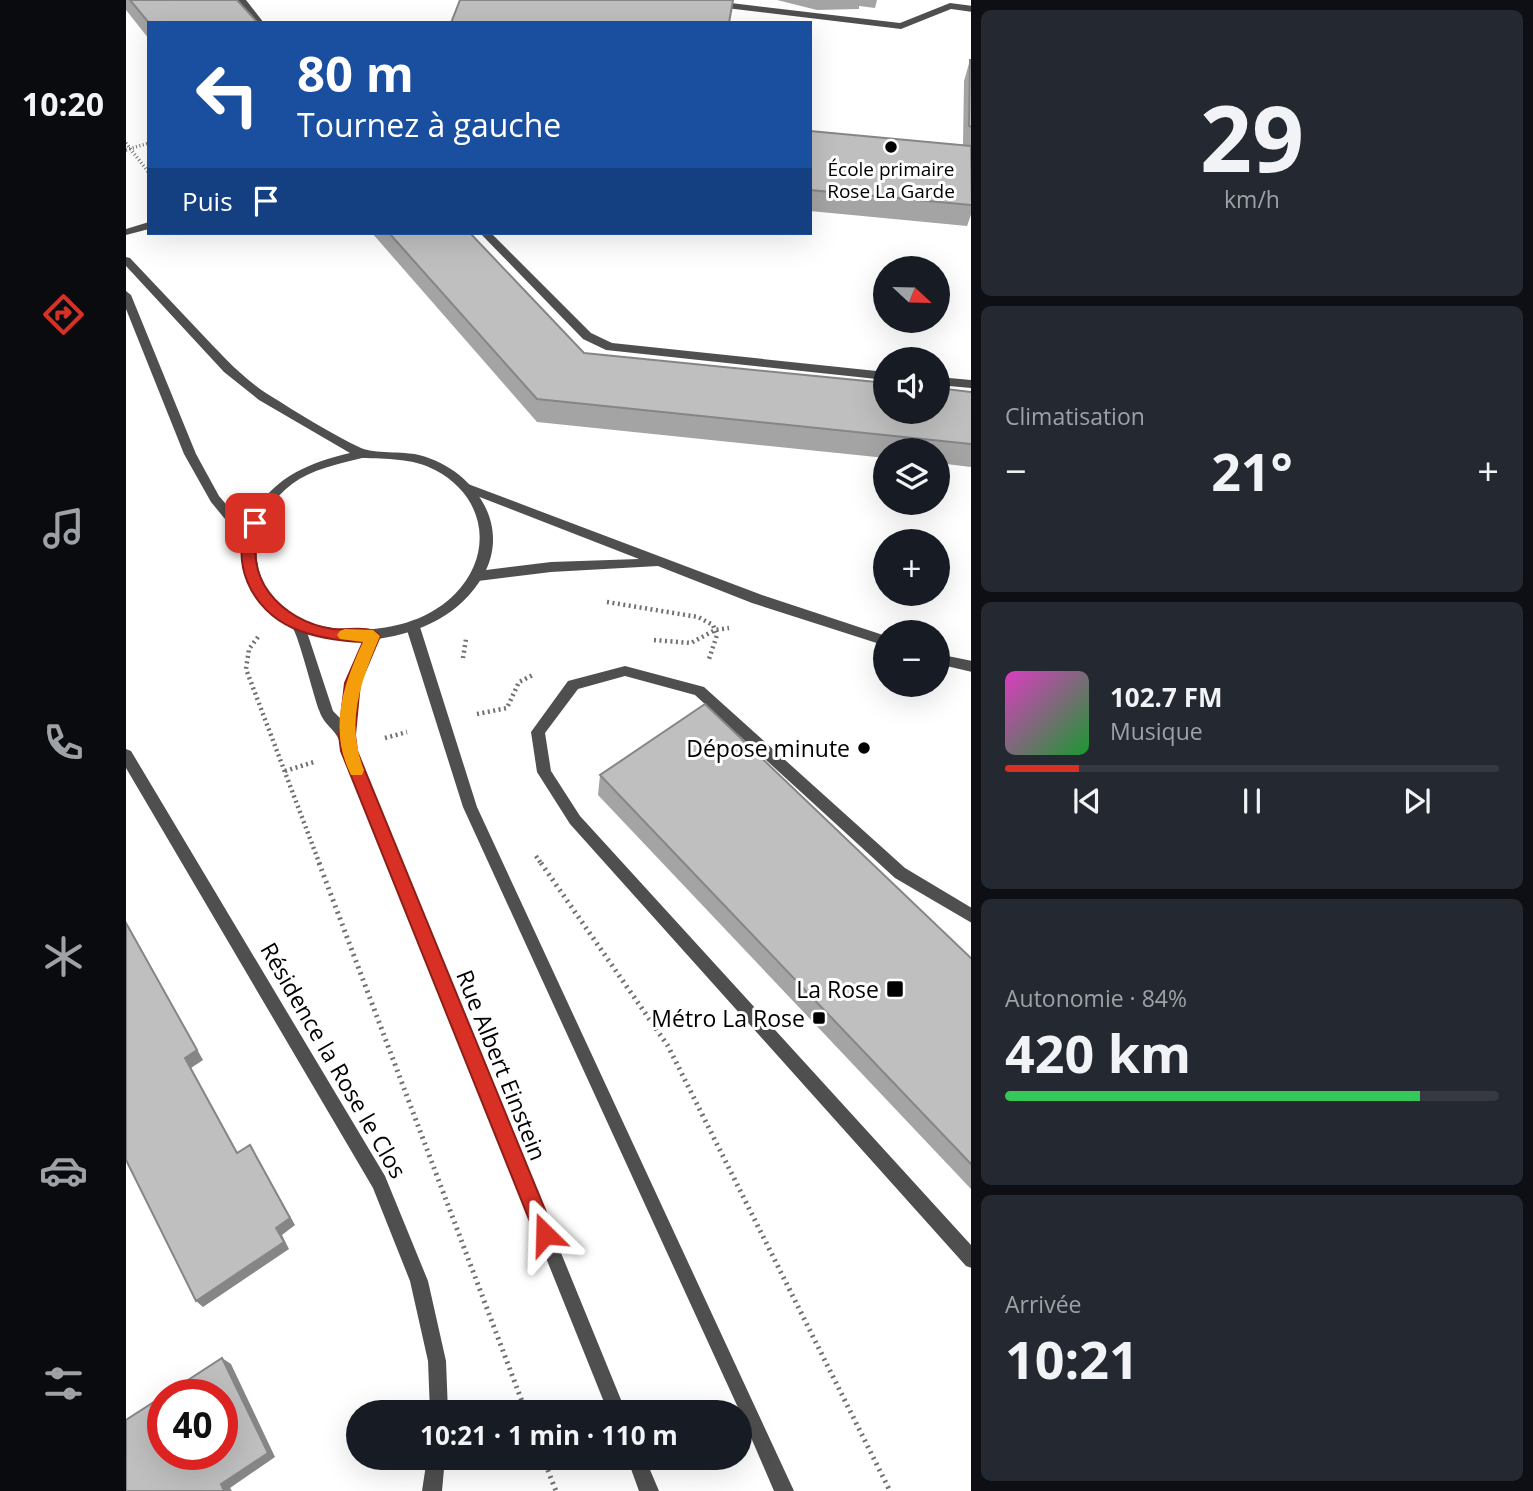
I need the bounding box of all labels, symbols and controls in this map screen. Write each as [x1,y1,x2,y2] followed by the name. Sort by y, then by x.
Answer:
[297,40,414,106] text: 80 m
[182,49,273,140] icon: left
[1200,75,1304,199] text: 29
[22,82,104,125] text: 10:20
[297,103,561,146] text: Tournez à gauche
[883,139,899,155] marker: École primaire Rose La Garde
[827,156,955,204] place label: École primaire Rose La Garde
[247,182,285,220] icon: arrive
[182,183,233,219] text: Puis
[1224,183,1280,215] text: km/h
[873,256,950,332] north arrow
[873,256,950,697] map controls
[39,290,88,339] icon: directions
[873,347,950,424] button: sound
[1005,400,1145,432] text: Climatisation
[1211,435,1293,506] text: 21°
[873,438,950,515] button: layers
[1005,444,1027,496] text: −
[1477,444,1499,496] text: +
[225,493,285,553] pin
[39,504,88,553] icon: music
[236,504,274,542] icon: arrive
[873,529,950,606] button: +
[873,620,950,697] button: −
[1110,679,1222,715] text: 102.7 FM
[1110,715,1203,747] text: Musique
[39,718,88,767] icon: phone
[686,732,850,764] place label: Dépose minute
[856,740,872,756] marker: Dépose minute
[1068,782,1106,820] icon: previous
[1233,782,1271,820] icon: pause
[1398,782,1436,820] icon: next
[39,932,88,981] icon: climate
[253,936,415,1184] street label: Résidence la Rose le Clos
[449,965,555,1165] street label: Rue Albert Einstein
[796,973,879,1005] place label: La Rose
[885,979,905,999] marker: La Rose
[1005,982,1187,1014] text: Autonomie · 84%
[651,1002,805,1034] place label: Métro La Rose
[811,1010,827,1026] marker: Métro La Rose
[1005,1017,1191,1088] text: 420 km
[39,1146,88,1195] icon: car
[508,1197,582,1271] position arrow
[1005,1288,1081,1320] text: Arrivée
[1005,1323,1139,1394] text: 10:21
[39,1359,88,1408] icon: filters
[147,1379,238,1470] speed limit sign: 40
[420,1417,678,1453] text: 10:21 · 1 min · 110 m

